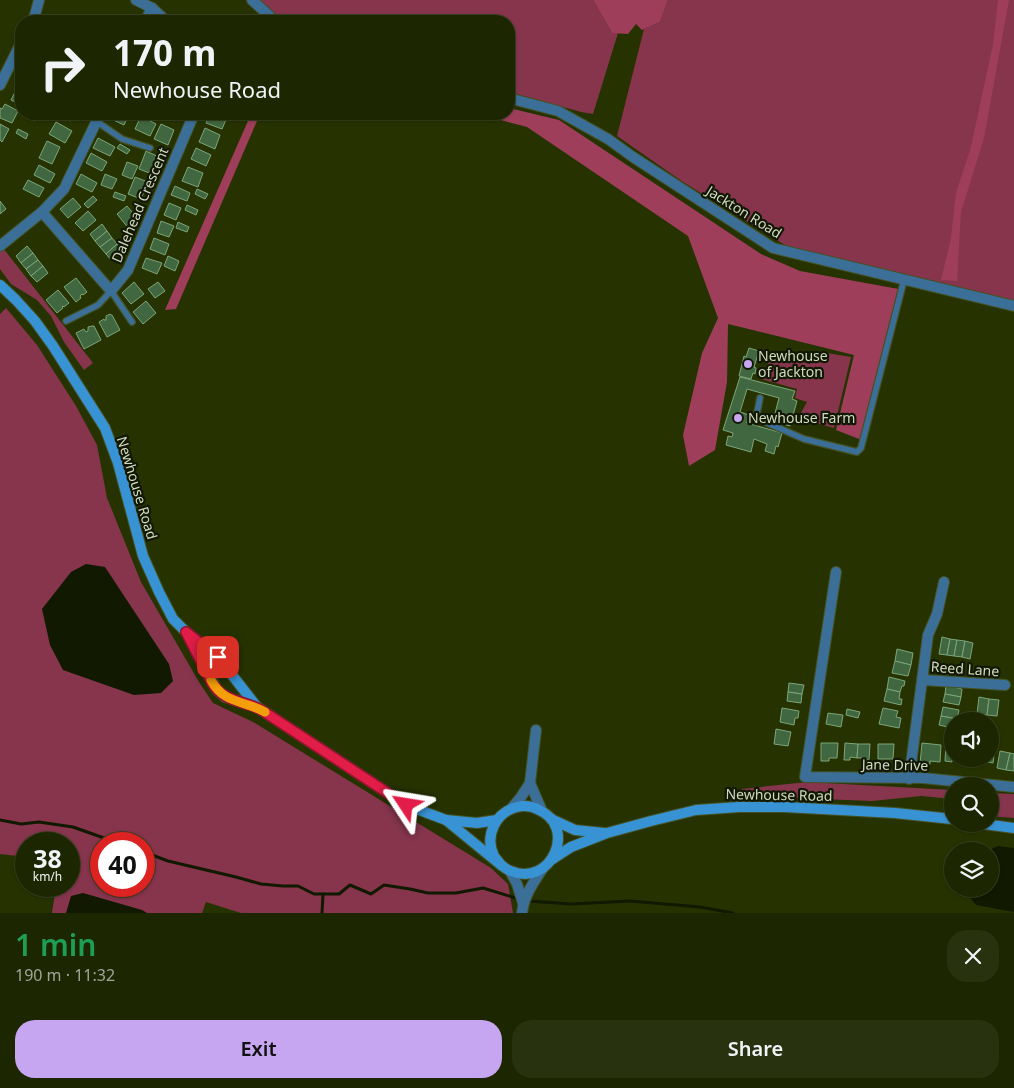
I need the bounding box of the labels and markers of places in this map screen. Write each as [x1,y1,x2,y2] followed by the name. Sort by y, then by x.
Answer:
[758,346,828,381] place label: Newhouse of Jackton
[742,358,754,370] marker: Newhouse of Jackton
[748,408,855,427] place label: Newhouse Farm
[732,412,744,424] marker: Newhouse Farm
[197,636,239,678] pin

